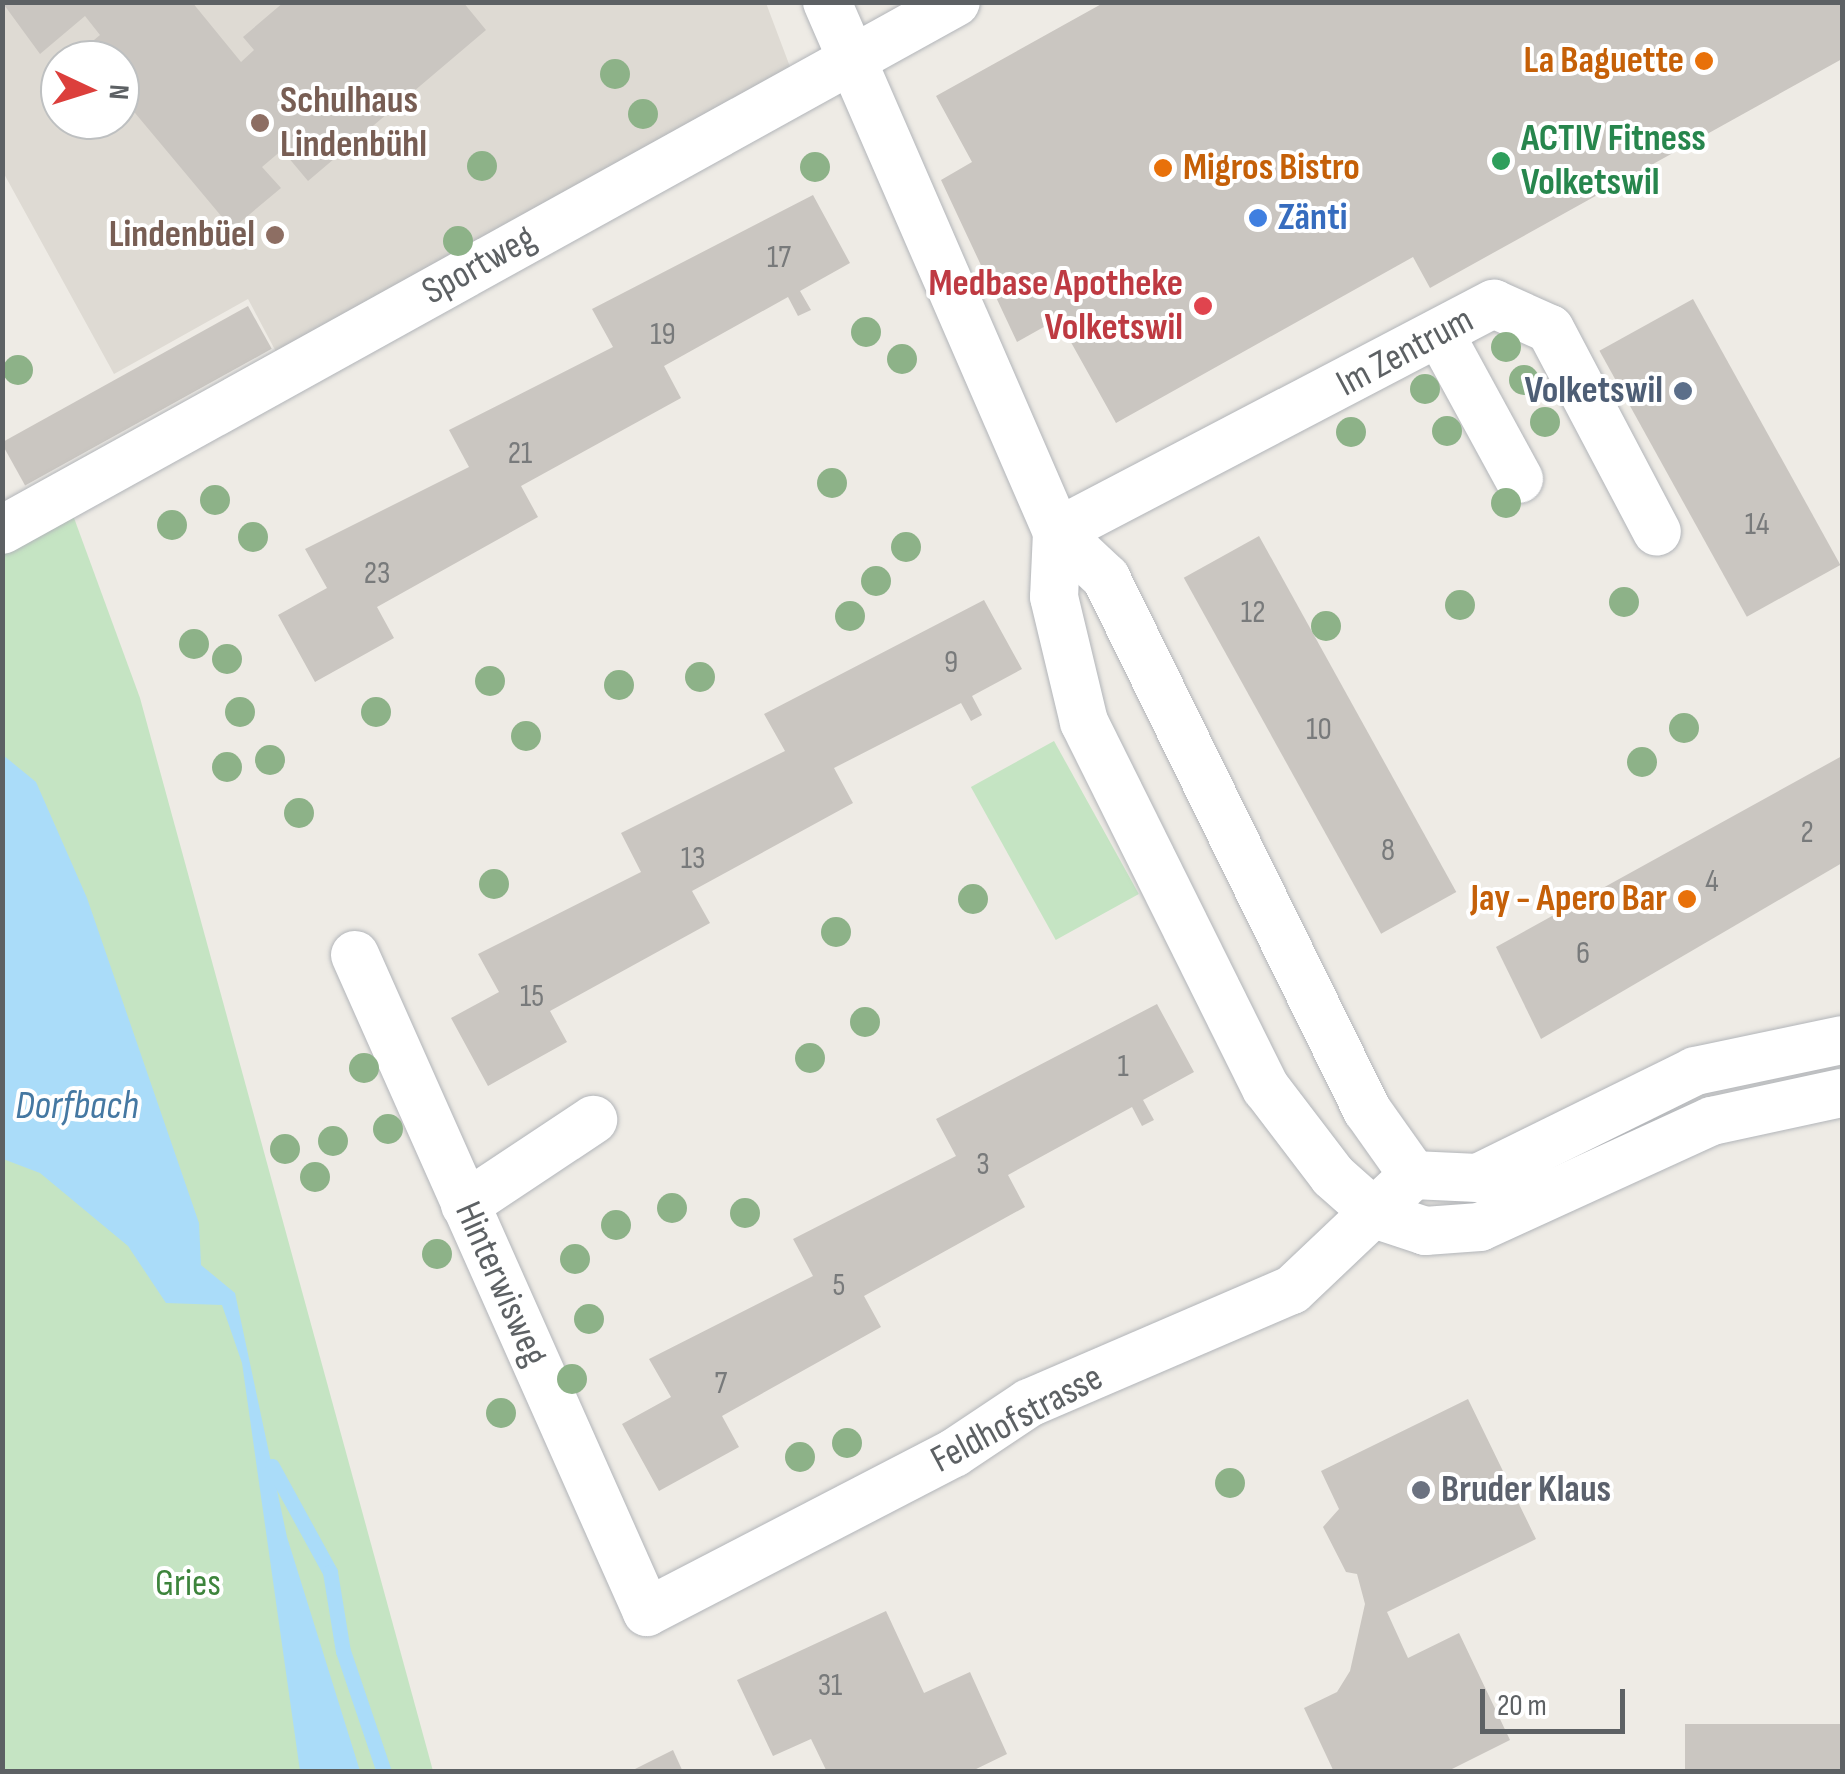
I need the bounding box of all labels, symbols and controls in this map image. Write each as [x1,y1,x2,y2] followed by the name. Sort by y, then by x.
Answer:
[1524,38,1684,84] place label: La Baguette
[40,40,140,140] north arrow
[1693,50,1715,72] marker: La Baguette
[280,78,427,168] place label: Schulhaus Lindenbühl
[101,83,135,101] text: N
[249,112,271,134] marker: Schulhaus Lindenbühl
[1521,116,1706,205] place label: ACTIV Fitness Volketswil
[1183,145,1360,191] place label: Migros Bistro
[1490,150,1512,172] marker: ACTIV Fitness Volketswil
[1152,157,1174,179] marker: Migros Bistro
[1278,195,1347,241] place label: Zänti
[1247,207,1269,229] marker: Zänti
[109,212,255,258] place label: Lindenbüel
[414,215,544,315] street label: Sportweg
[264,224,286,246] marker: Lindenbüel
[767,239,791,277] house number: 17
[929,261,1183,350] place label: Medbase Apotheke Volketswil
[1192,295,1214,317] marker: Medbase Apotheke Volketswil
[1329,297,1481,407] street label: Im Zentrum
[650,316,676,354] house number: 19
[1525,368,1663,414] place label: Volketswil
[1672,380,1694,402] marker: Volketswil
[508,435,532,473] house number: 21
[1745,506,1769,544] house number: 14
[364,555,390,593] house number: 23
[1241,594,1265,632] house number: 12
[944,644,958,682] house number: 9
[1306,711,1332,749] house number: 10
[1800,814,1814,852] house number: 2
[1381,832,1395,870] house number: 8
[681,840,705,878] house number: 13
[1705,863,1719,901] house number: 4
[1470,876,1667,922] place label: Jay - Apero Bar
[1676,888,1698,910] marker: Jay - Apero Bar
[1576,935,1590,973] house number: 6
[520,978,544,1016] house number: 15
[1117,1048,1129,1086] house number: 1
[15,1082,139,1130] water label: Dorfbach
[976,1146,990,1184] house number: 3
[445,1195,557,1373] street label: Hinterwisweg
[833,1267,845,1305] house number: 5
[924,1355,1110,1483] street label: Feldhofstrasse
[715,1365,727,1403] house number: 7
[1441,1467,1611,1513] place label: Bruder Klaus
[1410,1479,1432,1501] marker: Bruder Klaus
[155,1561,221,1607] park label: Gries
[818,1667,842,1705] house number: 31
[1485,1669,1630,1731] scale bar
[1497,1688,1547,1724] text: 20 m

